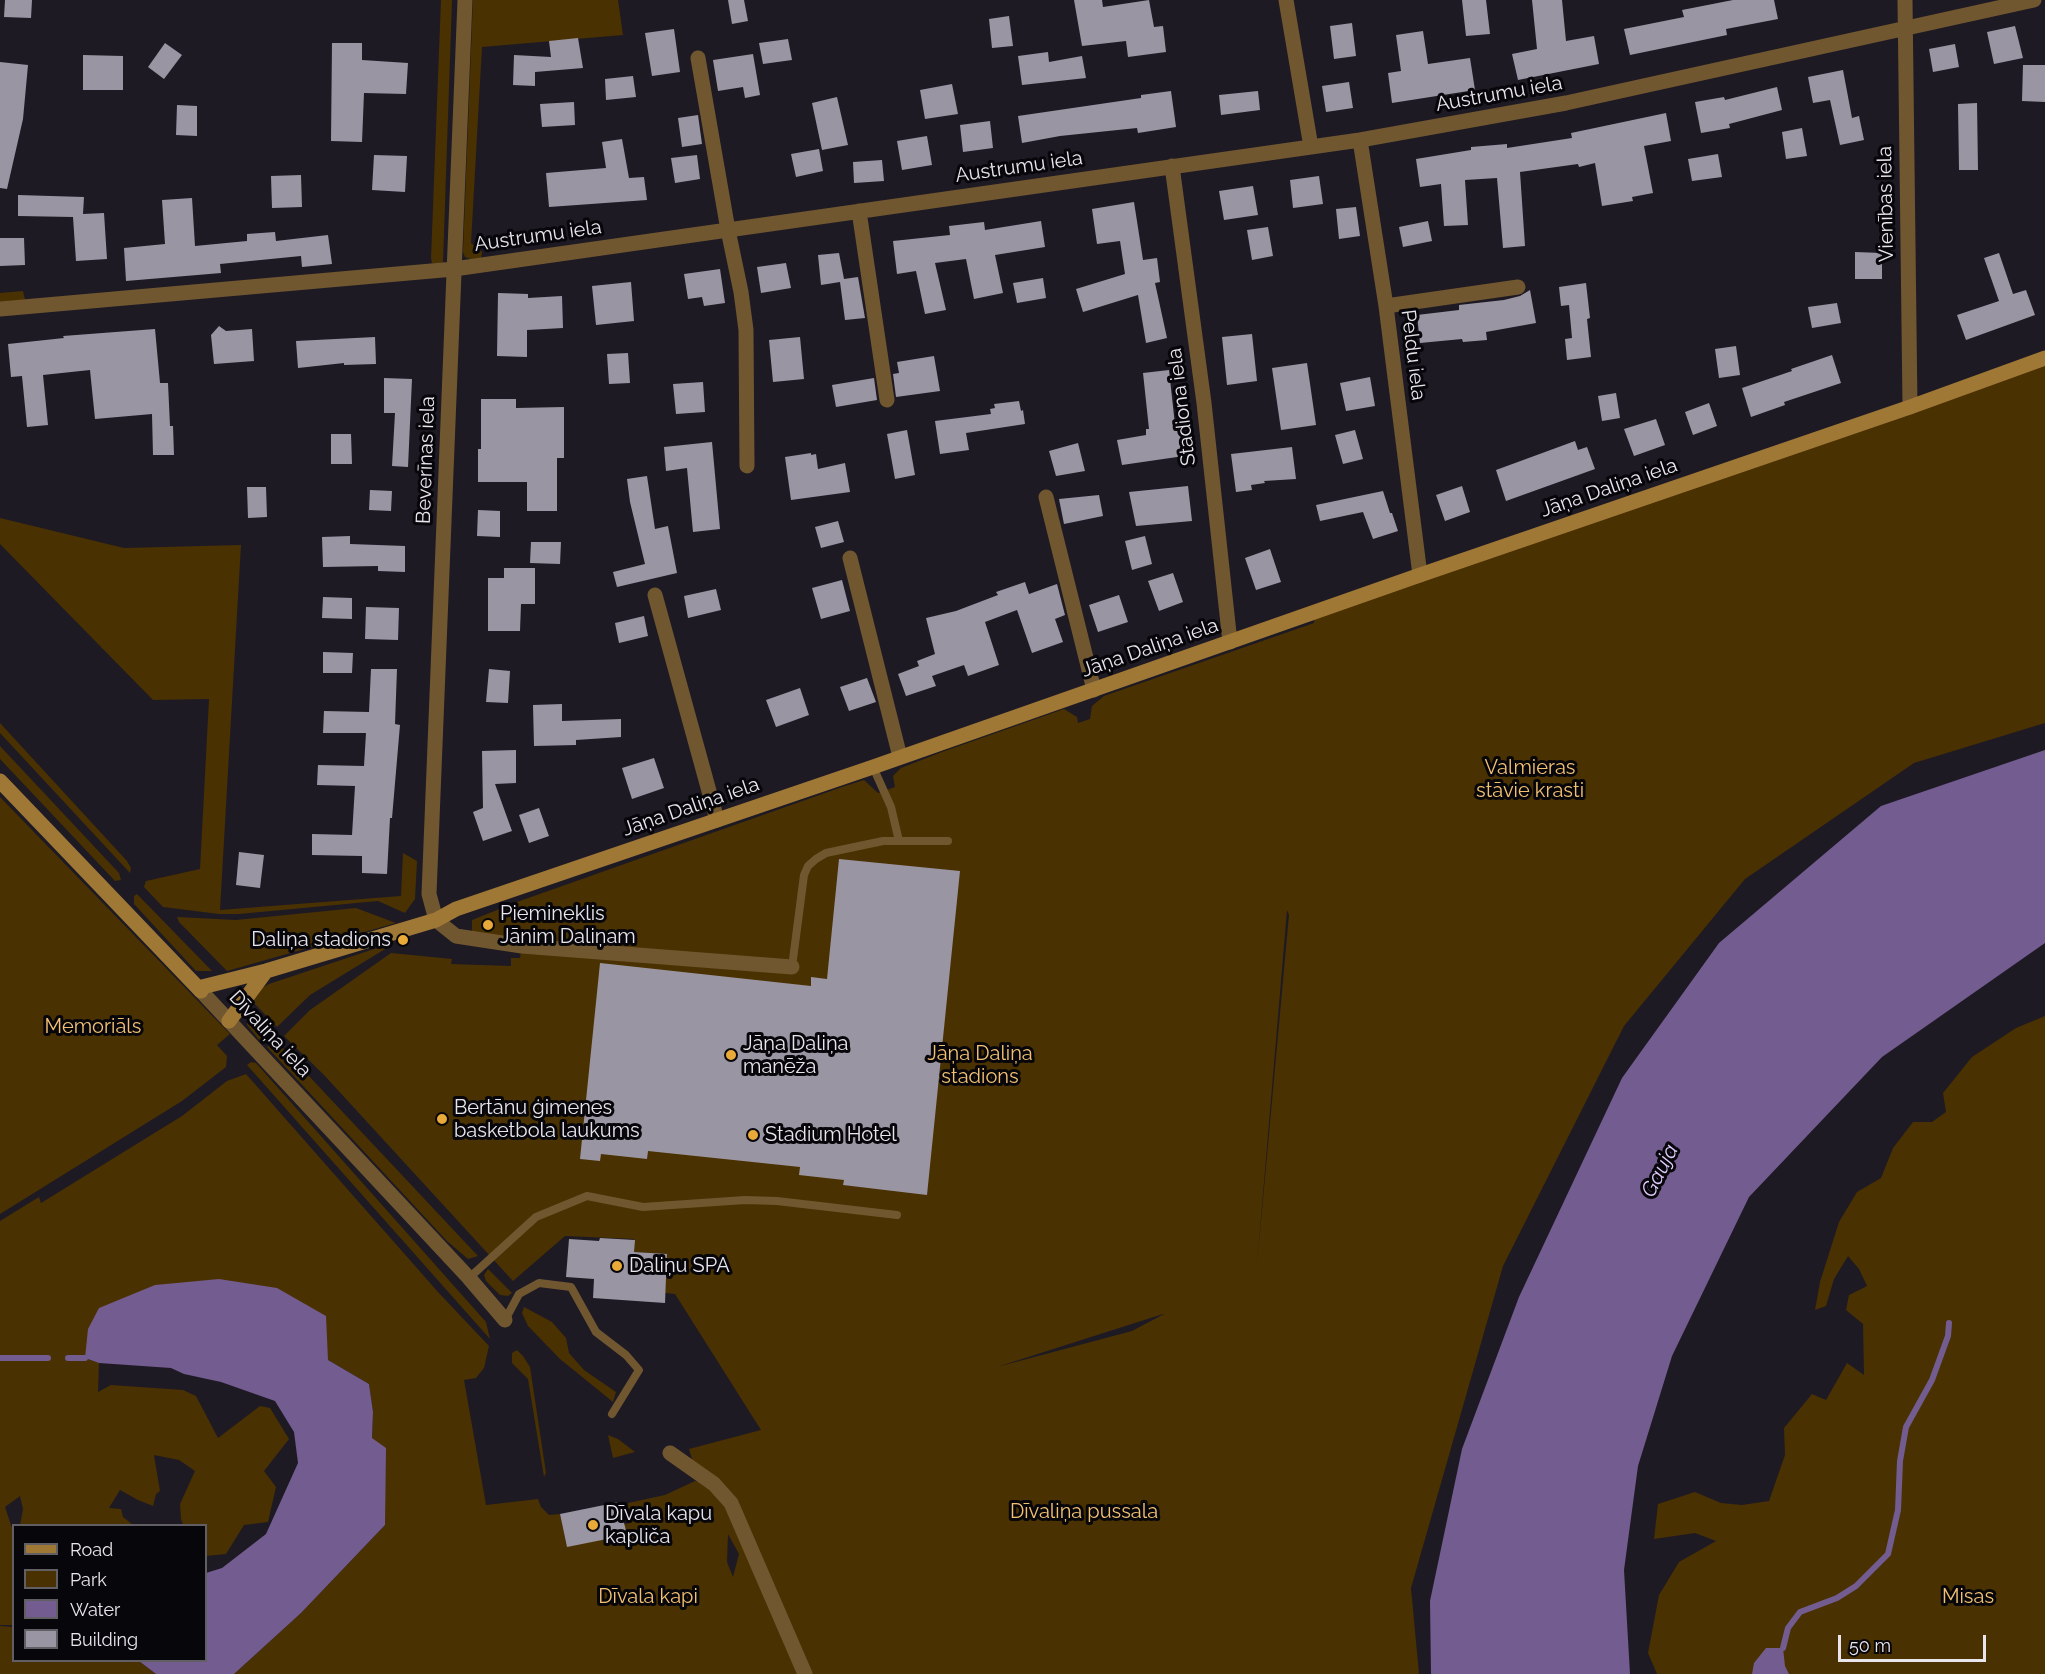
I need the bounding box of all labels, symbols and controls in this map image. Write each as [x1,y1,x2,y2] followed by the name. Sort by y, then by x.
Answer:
[1434,71,1564,117] street label: Austrumu iela
[954,146,1084,188] street label: Austrumu iela
[1873,146,1899,262] street label: Vienības iela
[473,215,603,257] street label: Austrumu iela
[1396,308,1430,402] street label: Peldu iela
[1163,347,1201,467] street label: Stadiona iela
[412,396,440,524] street label: Beverīnas iela
[1537,453,1681,523] street label: Jāņa Daliņa iela
[1078,613,1222,683] street label: Jāņa Daliņa iela
[1476,756,1584,803] park label: Valmieras stāvie krasti
[619,772,763,842] street label: Jāņa Daliņa iela
[500,902,636,949] place label: Piemineklis Jānim Daliņam
[481,918,495,932] marker: Piemineklis Jānim Daliņam
[251,928,391,952] place label: Daliņa stadions
[396,933,410,947] marker: Daliņa stadions
[224,986,316,1082] street label: Dīvaliņa iela
[45,1015,141,1039] park label: Memoriāls
[743,1032,849,1079] place label: Jāņa Daliņa manēža
[927,1042,1033,1089] park label: Jāņa Daliņa stadions
[724,1048,738,1062] marker: Jāņa Daliņa manēža
[454,1096,640,1143] place label: Bertānu ģimenes basketbola laukums
[435,1112,449,1126] marker: Bertānu ģimenes basketbola laukums
[765,1123,897,1147] place label: Stadium Hotel
[746,1128,760,1142] marker: Stadium Hotel
[1636,1140,1684,1202] water label: Gauja
[629,1254,730,1278] place label: Daliņu SPA
[610,1259,624,1273] marker: Daliņu SPA
[1010,1500,1158,1524] park label: Dīvaliņa pussala
[605,1502,712,1549] place label: Dīvala kapu kapliča
[586,1518,600,1532] marker: Dīvala kapu kapliča
[12,1524,207,1662] legend
[70,1539,113,1560] text: Road
[70,1569,107,1590] text: Park
[598,1585,698,1609] park label: Dīvala kapi
[1942,1585,1994,1609] park label: Misas
[70,1599,120,1620] text: Water
[1841,1623,1990,1661] scale bar
[70,1629,138,1650] text: Building
[1849,1635,1891,1656] text: 50 m

